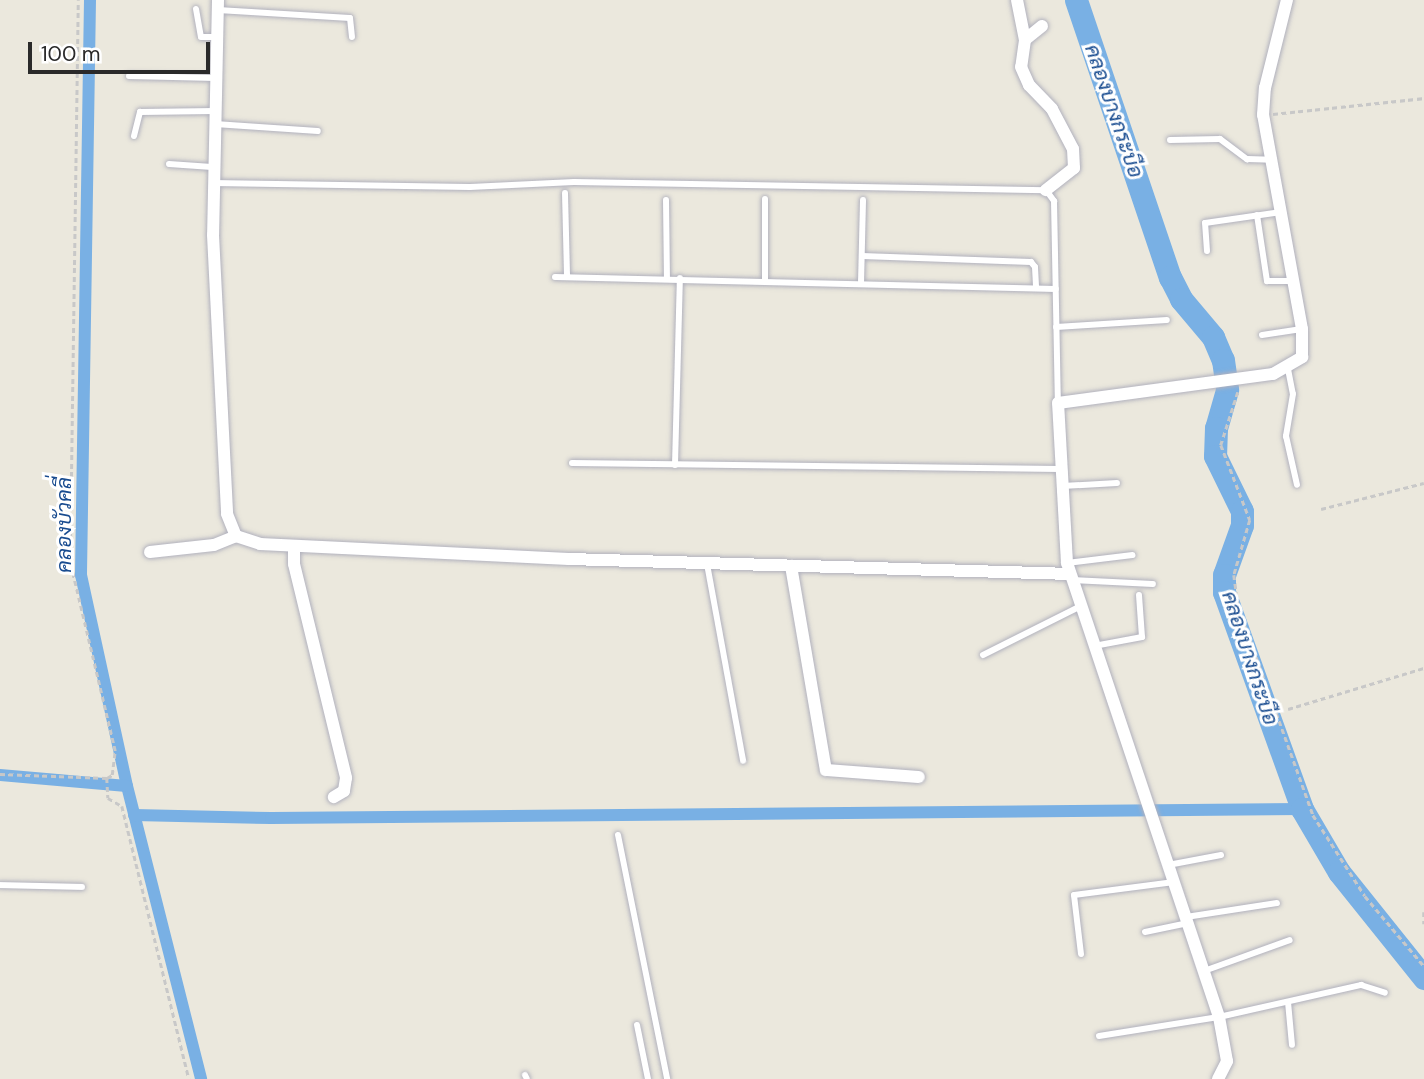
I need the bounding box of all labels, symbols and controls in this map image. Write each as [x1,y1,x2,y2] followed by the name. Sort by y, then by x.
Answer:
[32,28,214,72] scale bar
[41,40,101,68] text: 100 m
[1079,41,1149,181] water label: คลองบางกระบือ
[51,477,77,573] water label: คลองบัวคลี่
[1216,588,1284,728] water label: คลองบางกระบือ

